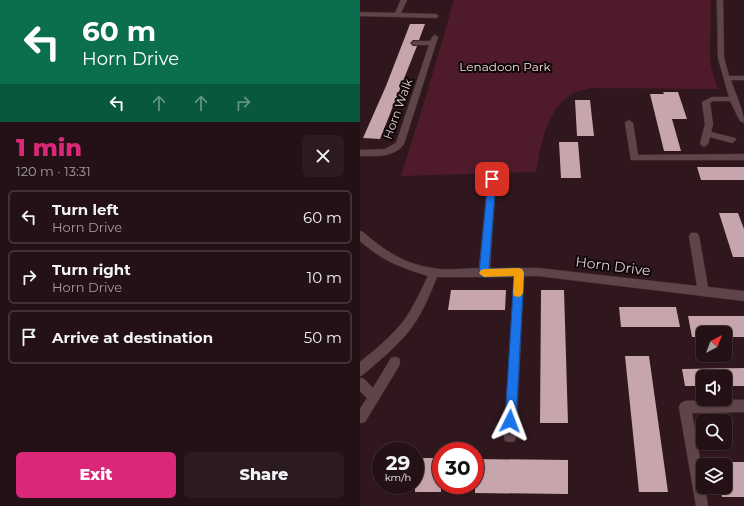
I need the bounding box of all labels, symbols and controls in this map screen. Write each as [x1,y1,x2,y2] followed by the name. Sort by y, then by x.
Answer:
[82,14,156,48] text: 60 m
[16,16,68,68] icon: left
[82,48,179,70] text: Horn Drive
[459,59,551,74] park label: Lenadoon Park
[380,76,416,141] street label: Horn Walk
[106,92,128,114] icon: left
[148,92,170,114] icon: ahead
[190,92,212,114] icon: ahead
[232,92,254,114] icon: right
[16,133,82,162] text: 1 min
[302,135,344,177] button: close
[475,162,509,196] pin
[16,163,91,179] text: 120 m · 13:31
[481,168,503,190] icon: arrive
[52,200,119,219] text: Turn left
[18,206,40,228] icon: left
[303,208,342,227] text: 60 m
[52,219,122,235] text: Horn Drive
[574,252,652,280] street label: Horn Drive
[52,260,131,279] text: Turn right
[18,266,40,288] icon: right
[307,268,342,287] text: 10 m
[52,279,122,295] text: Horn Drive
[18,326,40,348] icon: arrive
[696,326,732,362] north arrow
[696,326,732,494] map controls
[52,328,213,347] text: Arrive at destination
[304,328,342,347] text: 50 m
[696,370,732,406] button: sound
[489,400,531,442] position arrow
[696,414,732,450] button: search
[432,442,484,494] speed limit sign: 30
[386,451,410,475] text: 29
[16,452,176,498] button: Exit
[184,452,344,498] button: Share
[696,458,732,494] button: layers
[385,471,411,484] text: km/h

